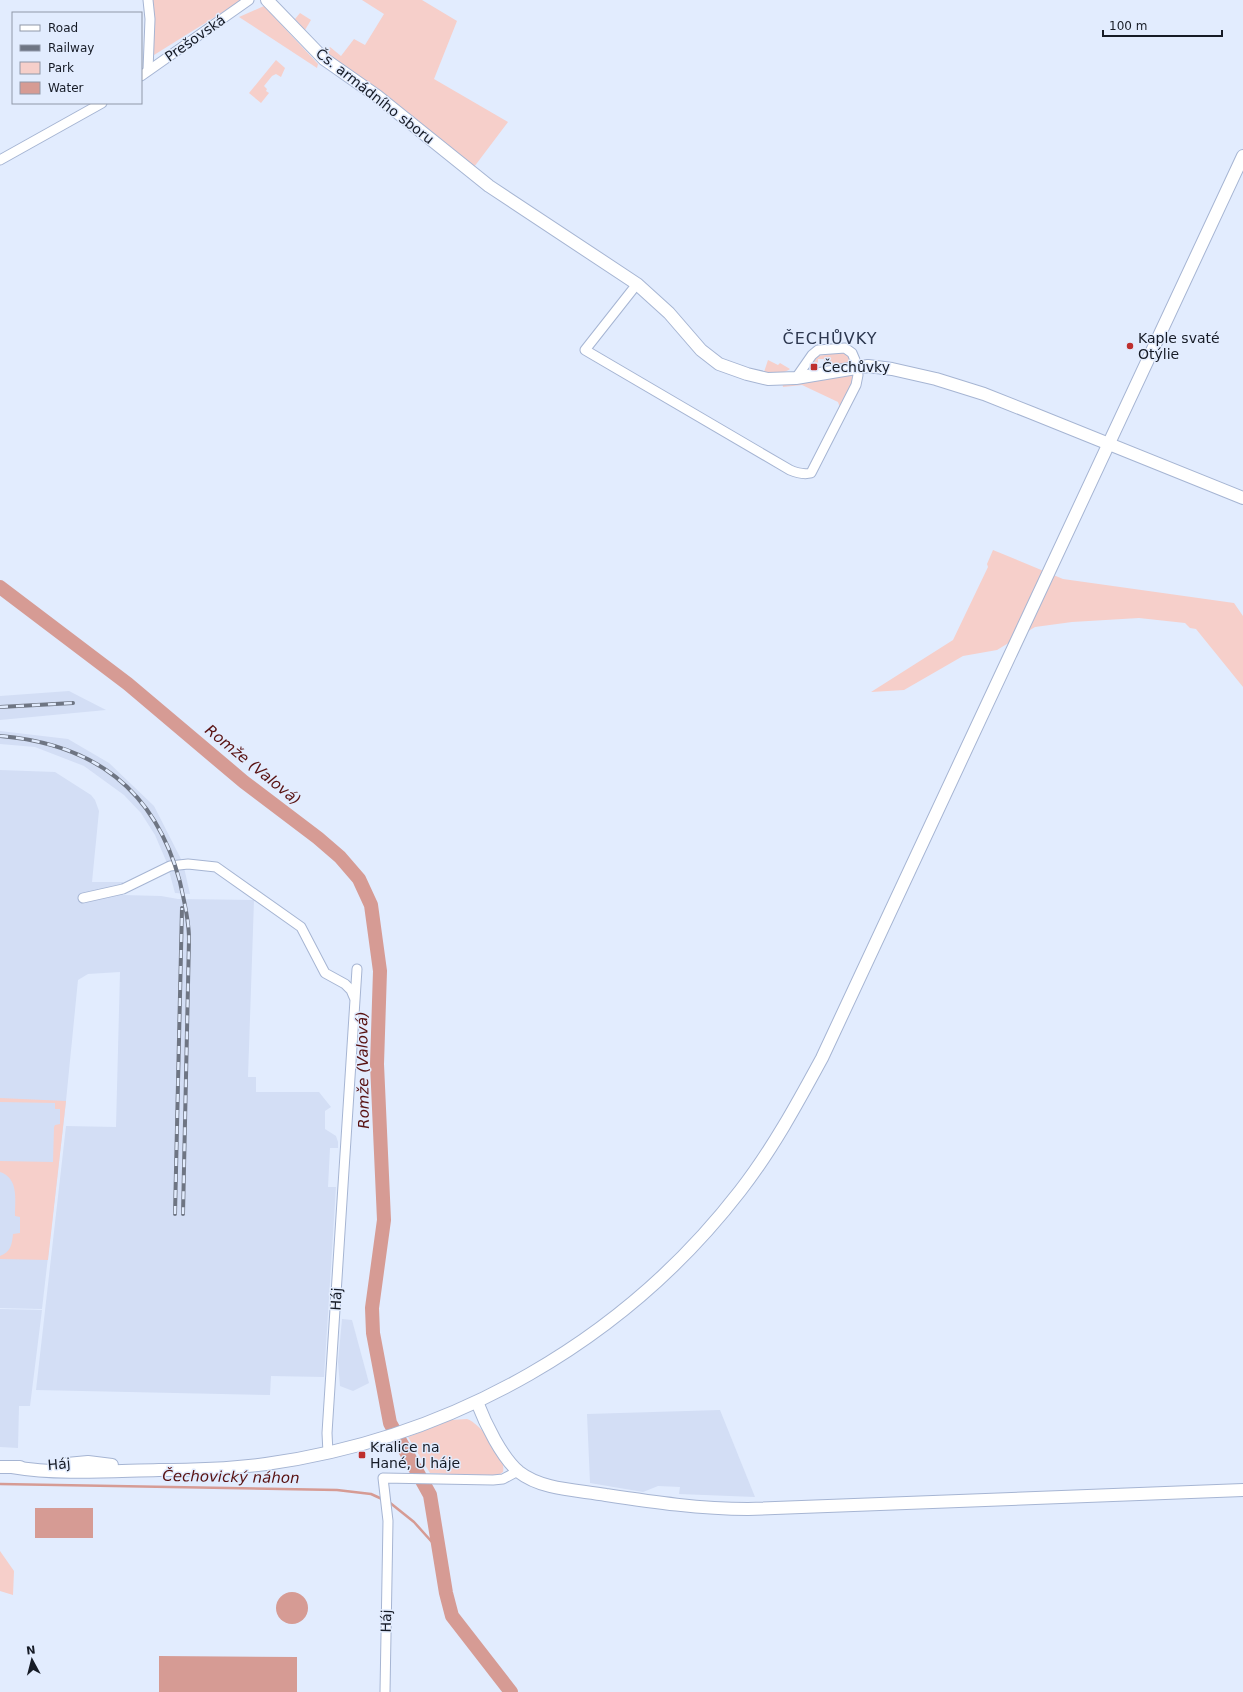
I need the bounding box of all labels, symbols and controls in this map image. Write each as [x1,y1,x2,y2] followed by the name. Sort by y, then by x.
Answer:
[162,11,228,65] street label: Prešovská
[12,12,142,104] legend
[1103,12,1222,38] scale bar
[1109,19,1147,33] text: 100 m
[48,21,78,35] text: Road
[48,41,94,55] text: Railway
[313,44,438,147] street label: Čs. armádního sboru
[48,61,74,75] text: Park
[48,81,84,95] text: Water
[783,329,877,348] district label: ČECHŮVKY
[1138,330,1220,362] place label: Kaple svaté Otýlie
[1125,341,1135,351] marker: Kaple svaté Otýlie
[822,358,890,375] place label: Čechůvky
[809,362,819,372] marker: Čechůvky
[202,721,304,809] water label: Romže (Valová)
[353,1011,373,1129] water label: Romže (Valová)
[327,1287,345,1311] street label: Háj
[370,1439,460,1471] place label: Kralice na Hané, U háje
[357,1450,367,1460] marker: Kralice na Hané, U háje
[47,1455,71,1473] street label: Háj
[162,1466,300,1487] water label: Čechovický náhon
[378,1609,394,1633] street label: Háj
[12,1640,52,1680] north arrow
[25,1644,36,1658] text: N

